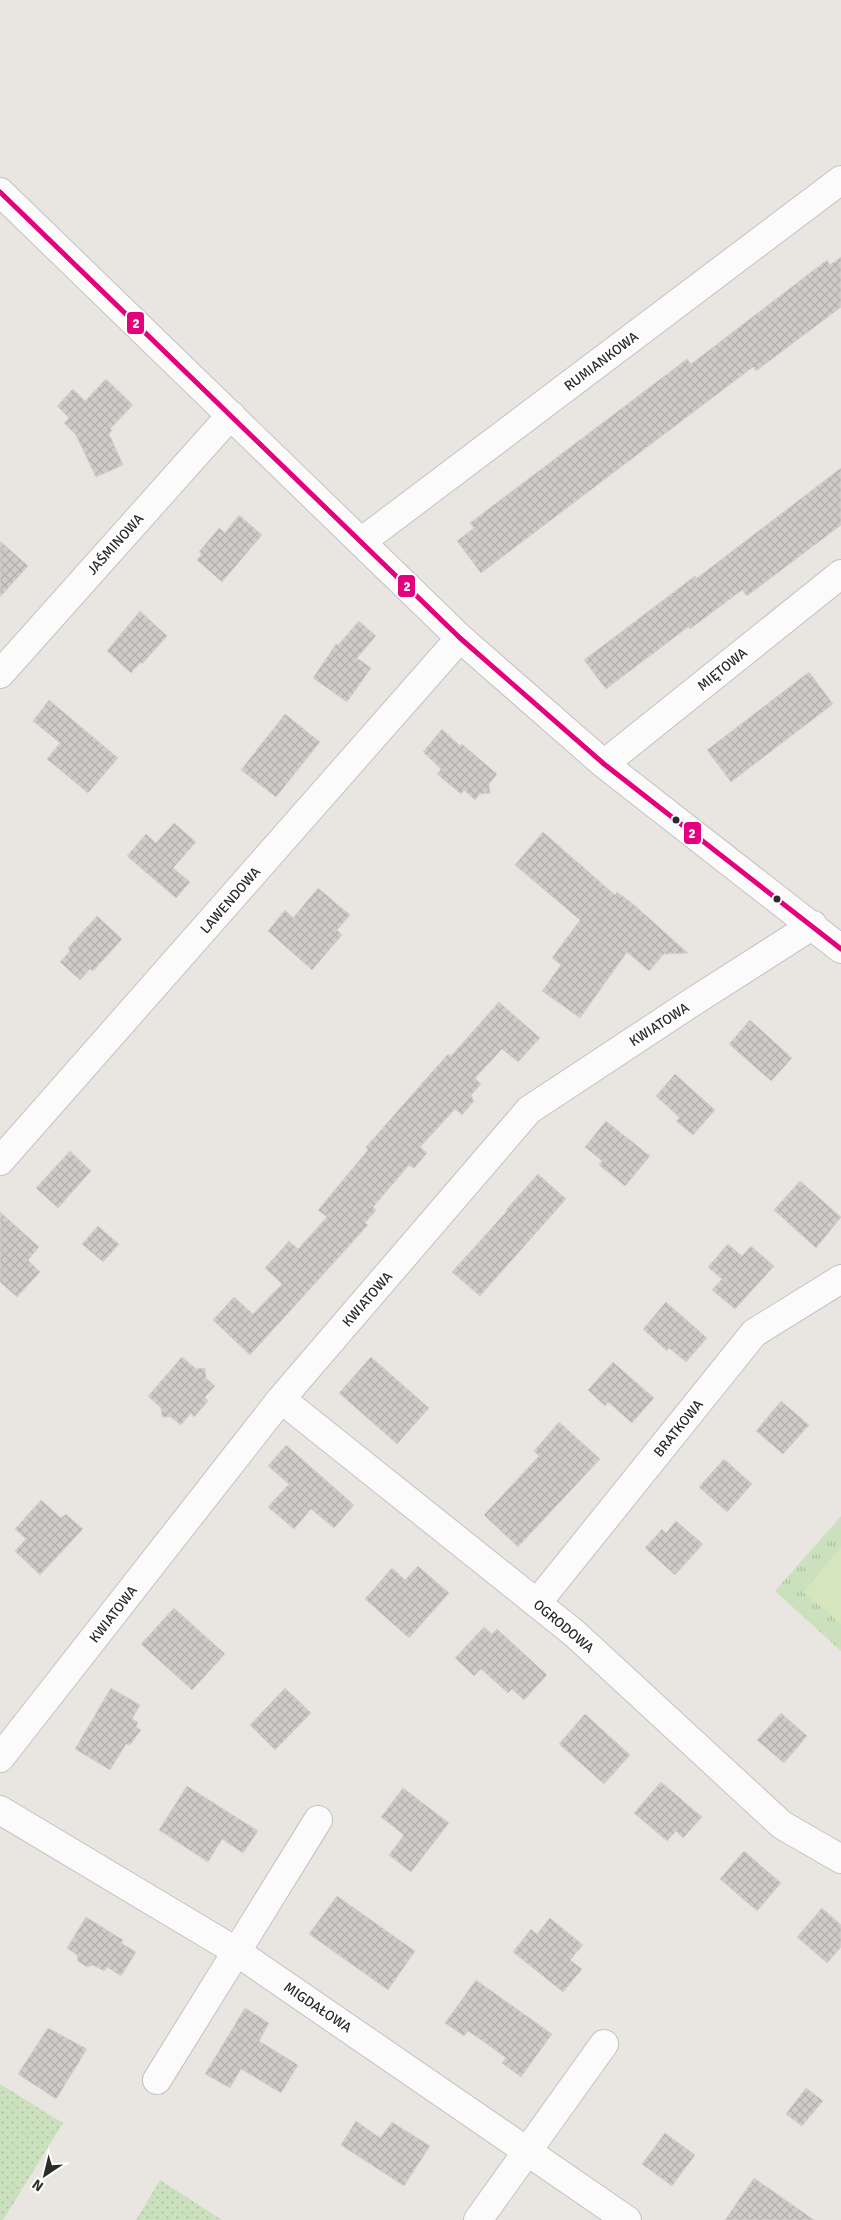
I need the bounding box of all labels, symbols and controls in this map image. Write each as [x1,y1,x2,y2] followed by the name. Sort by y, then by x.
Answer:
[126,311,145,335] line badge: 2
[132,315,140,332] text: 2
[561,328,642,395] street label: RUMIANKOWA
[84,510,148,578] street label: JAŚMINOWA
[397,574,416,598] line badge: 2
[403,578,411,595] text: 2
[694,644,751,695] street label: MIĘTOWA
[671,815,681,825] unlabelled marker
[683,821,702,845] line badge: 2
[688,825,696,842] text: 2
[197,863,264,937] street label: LAWENDOWA
[772,894,782,904] unlabelled marker
[626,999,693,1050] street label: KWIATOWA
[339,1268,396,1330] street label: KWIATOWA
[650,1396,707,1460] street label: BRATKOWA
[86,1582,141,1646] street label: KWIATOWA
[530,1596,598,1657] street label: OGRODOWA
[281,1979,355,2037] street label: MIGDAŁOWA
[20,2150,70,2200] north arrow
[29,2175,47,2195] text: N

